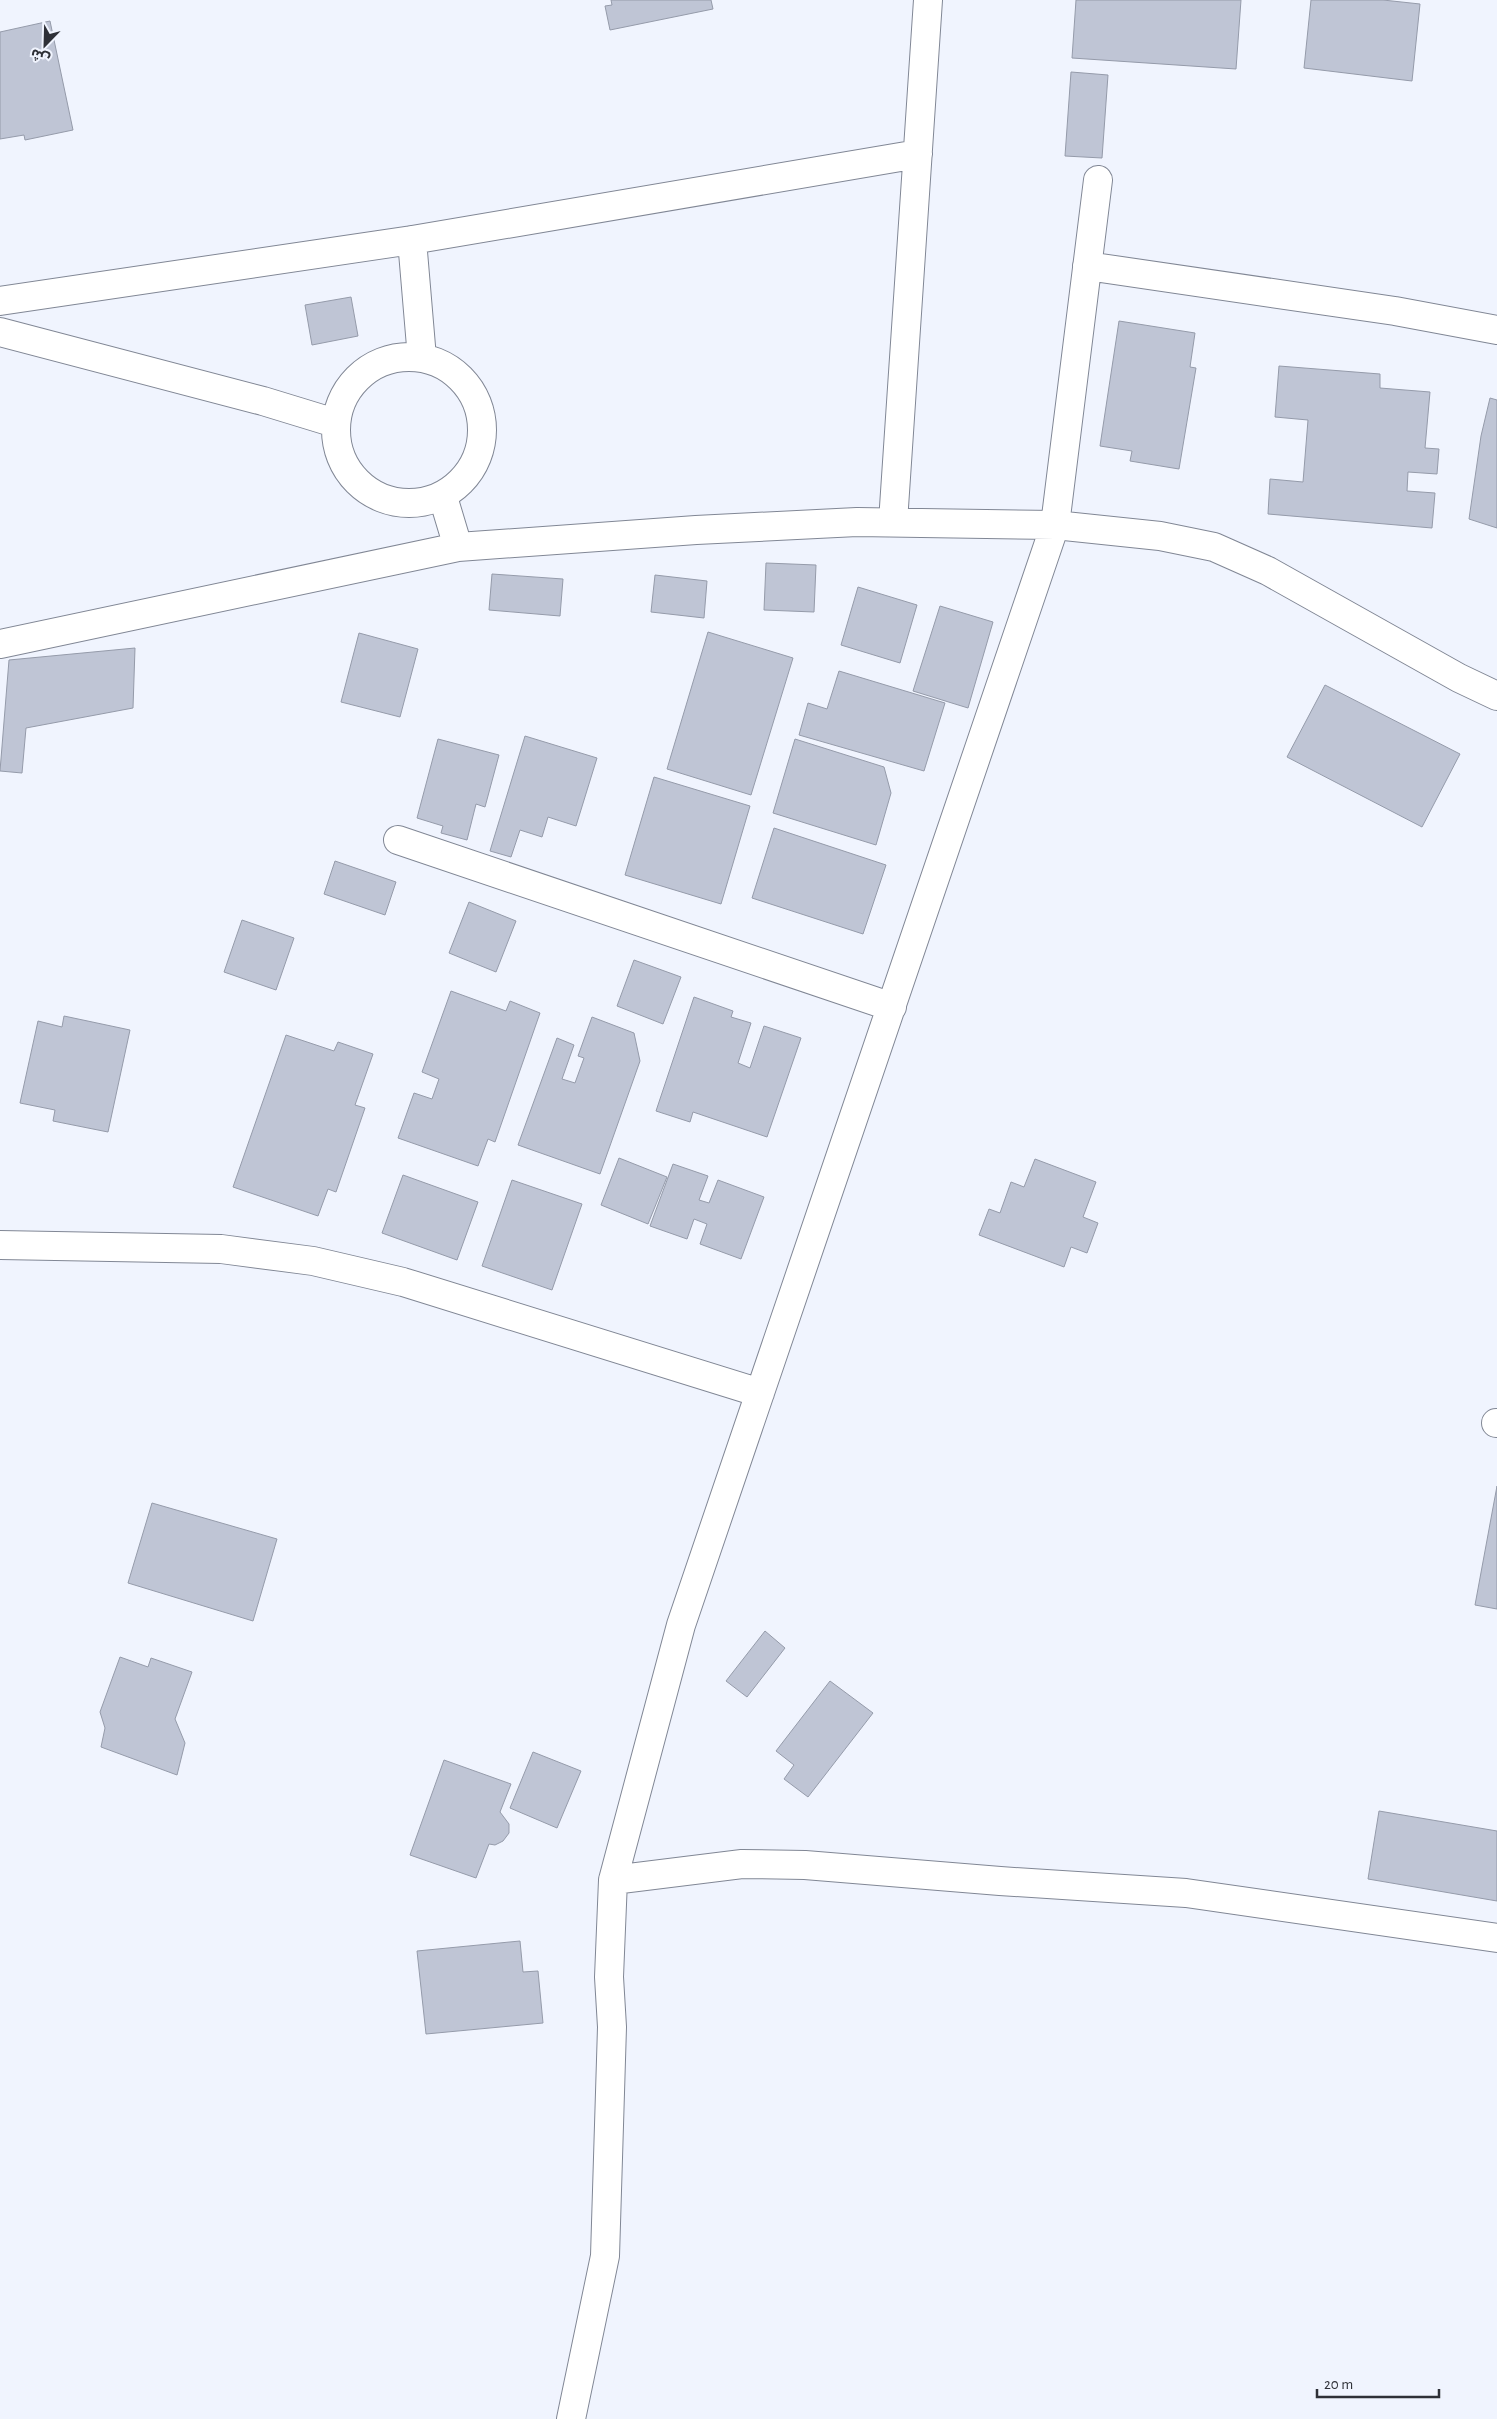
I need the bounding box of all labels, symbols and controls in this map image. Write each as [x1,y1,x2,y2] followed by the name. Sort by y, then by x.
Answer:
[20,20,70,70] north arrow
[29,46,52,66] text: ش
[1317,2366,1440,2398] scale bar
[1324,2377,1353,2392] text: 20 m

